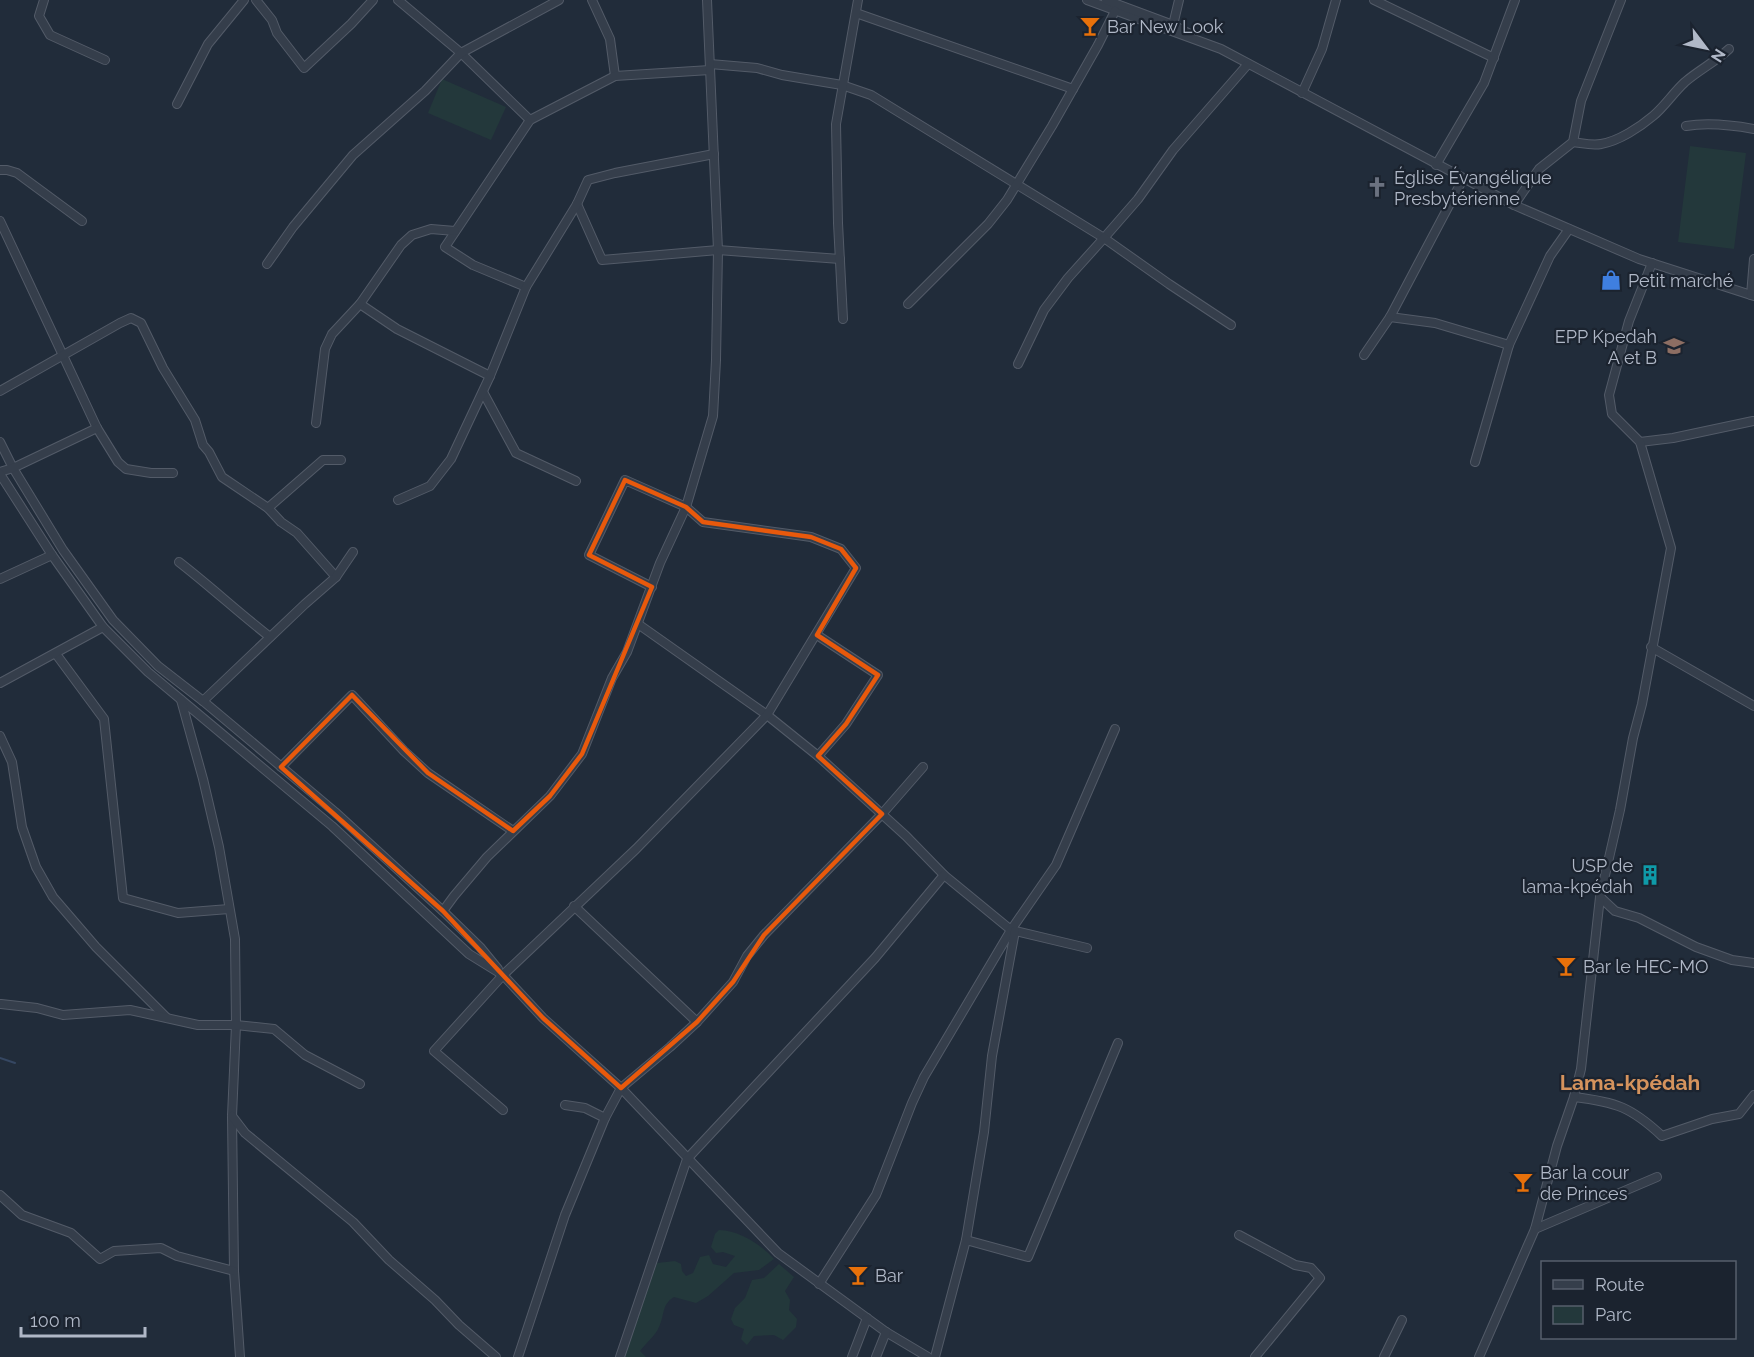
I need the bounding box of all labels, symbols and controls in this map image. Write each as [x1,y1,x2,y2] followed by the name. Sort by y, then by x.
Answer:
[1078,14,1102,38] bar icon: Bar New Look
[1107,16,1224,37] place label: Bar New Look
[1676,18,1736,78] north arrow
[1707,45,1730,66] text: N
[1394,166,1552,209] place label: Église Évangélique Presbytérienne
[1365,175,1389,199] church icon: Église Évangélique Presbytérienne
[1599,268,1623,292] shop icon: Petit marché
[1628,270,1734,291] place label: Petit marché
[1555,326,1657,368] place label: EPP Kpedah A et B
[1662,334,1686,358] school or university icon: EPP Kpedah A et B
[1522,855,1633,897] place label: USP de lama-kpédah
[1638,863,1662,887] building icon: USP de lama-kpédah
[1554,954,1578,978] bar icon: Bar le HEC-MO
[1583,956,1709,977] place label: Bar le HEC-MO
[1560,1070,1700,1095] district label: Lama-kpédah
[1540,1162,1630,1204] place label: Bar la cour de Princes
[1511,1170,1535,1194] bar icon: Bar la cour de Princes
[1541,1261,1736,1339] legend
[846,1263,870,1287] bar icon: Bar
[875,1265,904,1286] place label: Bar
[1595,1274,1645,1295] text: Route
[21,1300,146,1338] scale bar
[1595,1304,1632,1325] text: Parc
[30,1310,81,1331] text: 100 m

